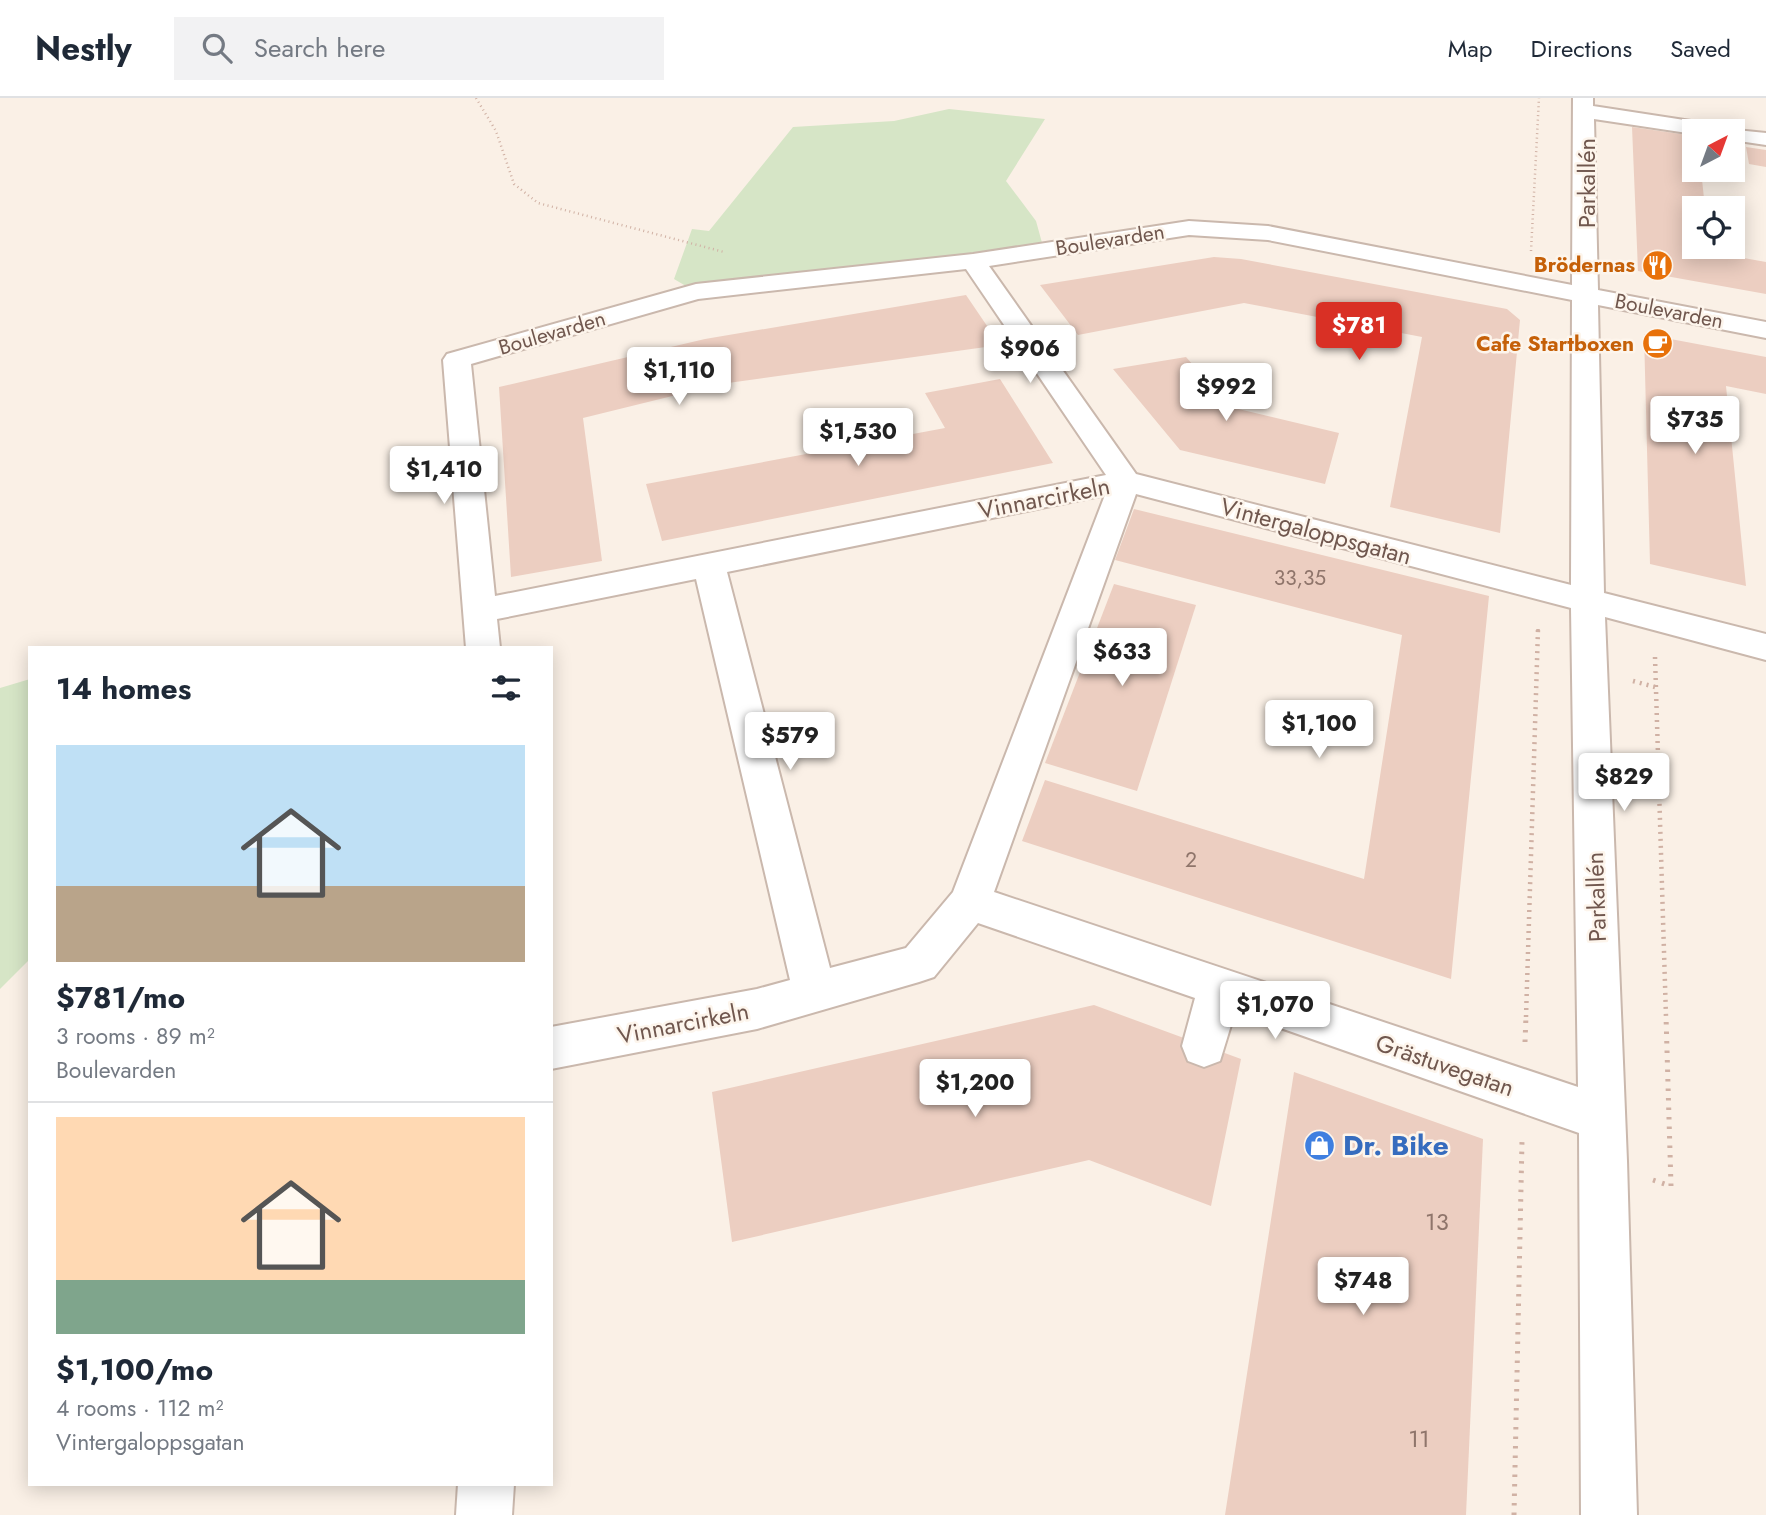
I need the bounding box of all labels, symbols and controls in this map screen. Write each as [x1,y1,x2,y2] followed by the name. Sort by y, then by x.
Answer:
[174,17,664,80] search box
[35,25,132,72] text: Nestly
[198,29,236,67] icon: search
[254,29,385,67] text: Search here
[1448,31,1493,66] text: Map
[1531,31,1632,66] text: Directions
[1670,31,1731,66] text: Saved
[1682,119,1745,182] north arrow
[1682,119,1745,259] map controls
[1569,138,1604,228] street label: Parkallén
[1682,196,1745,259] button: locate
[1053,217,1167,263] street label: Boulevarden
[1641,248,1675,282] restaurant icon: Brödernas
[1534,250,1635,280] place label: Brödernas
[1612,286,1726,336] street label: Boulevarden
[1318,302,1400,362] pin: $781
[495,303,609,363] street label: Boulevarden
[1332,308,1386,342] text: $781
[989,326,1071,385] pin: $906
[1640,327,1674,361] cafe icon: Cafe Startboxen
[1476,329,1634,359] place label: Cafe Startboxen
[1000,331,1060,365] text: $906
[622,348,736,407] pin: $1,110
[643,353,715,387] text: $1,110
[1185,364,1267,423] pin: $992
[1196,369,1256,403] text: $992
[1654,396,1736,456] pin: $735
[1666,402,1724,436] text: $735
[801,408,915,468] pin: $1,530
[819,414,897,448] text: $1,530
[387,446,501,506] pin: $1,410
[406,452,482,486] text: $1,410
[975,468,1113,528] street label: Vinnarcirkeln
[1216,489,1416,573] street label: Vintergaloppsgatan
[1274,563,1326,593] house number: 33,35
[1081,628,1163,688] pin: $633
[1093,634,1151,668] text: $633
[56,667,191,710] text: 14 homes
[487,669,525,707] icon: filters
[1262,700,1376,760] pin: $1,100
[1281,706,1357,740] text: $1,100
[749,712,831,772] pin: $579
[761,718,819,752] text: $579
[1583,754,1665,813] pin: $829
[1594,759,1654,793] text: $829
[228,790,354,916] icon: home
[1185,845,1197,875] house number: 2
[1577,851,1615,943] street label: Parkallén
[56,976,185,1019] text: $781/mo
[1218,982,1332,1041] pin: $1,070
[1236,987,1314,1021] text: $1,070
[614,993,752,1053] street label: Vinnarcirkeln
[56,1019,215,1053] text: 3 rooms · 89 m²
[1371,1025,1519,1105] street label: Grästuvegatan
[56,1053,176,1087] text: Boulevarden
[918,1060,1032,1119] pin: $1,200
[935,1065,1015,1099] text: $1,200
[1343,1125,1449,1166] place label: Dr. Bike
[1303,1128,1337,1162] shop icon: Dr. Bike
[228,1162,354,1288] icon: home
[1425,1204,1449,1239] house number: 13
[1322,1258,1404,1317] pin: $748
[1334,1263,1392,1297] text: $748
[56,1348,213,1391] text: $1,100/mo
[56,1391,223,1425] text: 4 rooms · 112 m²
[1408,1421,1430,1456] house number: 11
[56,1425,245,1459] text: Vintergaloppsgatan

